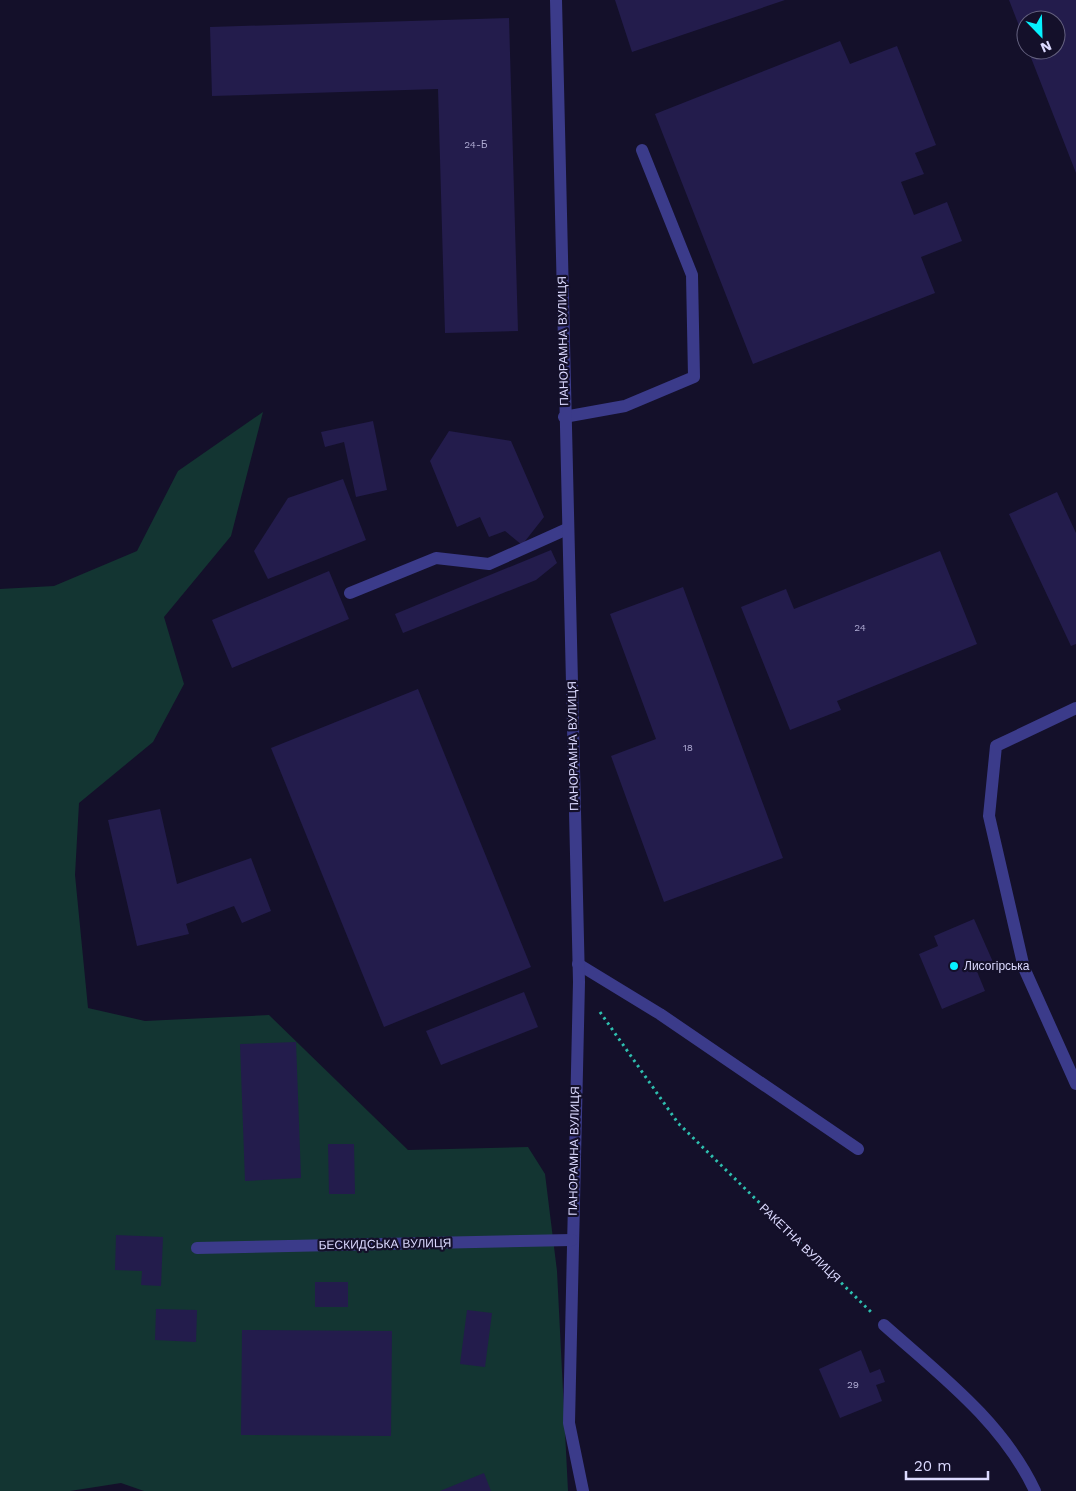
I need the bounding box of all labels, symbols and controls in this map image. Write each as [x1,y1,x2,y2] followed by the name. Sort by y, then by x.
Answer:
[1016,10,1066,60] north arrow
[1038,38,1054,56] text: N
[464,139,488,150] house number: 24-Б
[555,276,571,406] street label: ПАНОРАМНА ВУЛИЦЯ
[854,622,866,633] house number: 24
[565,681,581,811] street label: ПАНОРАМНА ВУЛИЦЯ
[683,742,693,753] house number: 18
[964,959,1030,973] place label: Лисогірська
[948,960,960,972] marker: Лисогірська
[566,1086,582,1216] street label: ПАНОРАМНА ВУЛИЦЯ
[757,1201,843,1285] street label: РАКЕТНА ВУЛИЦЯ
[318,1236,452,1252] street label: БЕСКИДСЬКА ВУЛИЦЯ
[847,1379,859,1390] house number: 29
[906,1448,988,1480] scale bar
[914,1457,952,1475] text: 20 m

